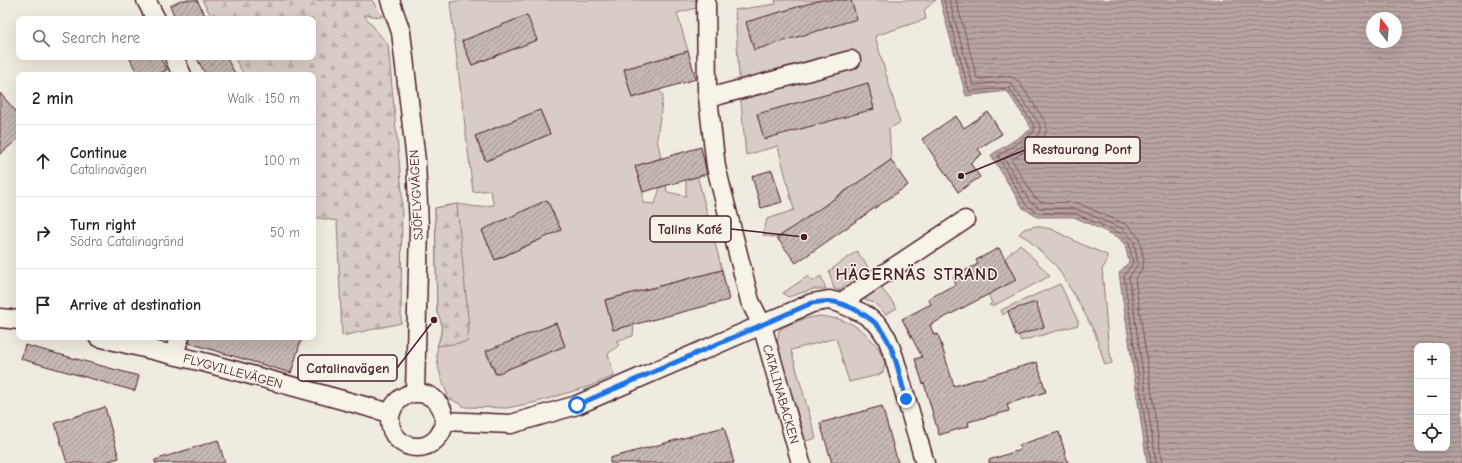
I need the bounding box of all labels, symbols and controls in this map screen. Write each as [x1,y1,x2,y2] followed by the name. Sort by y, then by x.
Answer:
[1366,12,1402,48] north arrow
[16,16,316,60] search box
[30,27,52,49] icon: search
[62,29,140,47] text: Search here
[32,89,73,108] text: 2 min
[228,91,300,106] text: Walk · 150 m
[1025,137,1140,163] callout: Restaurang Pont
[1032,141,1132,158] text: Restaurang Pont
[70,144,127,162] text: Continue
[405,149,426,241] street label: SJÖFLYGVÄGEN
[32,150,54,172] icon: ahead
[264,153,300,168] text: 100 m
[70,162,147,177] text: Catalinavägen
[70,216,136,234] text: Turn right
[650,216,731,242] callout: Talins Kafé
[658,221,722,238] text: Talins Kafé
[32,222,54,244] icon: right
[270,225,300,240] text: 50 m
[70,234,184,249] text: Södra Catalinagränd
[835,264,999,284] district label: HÄGERNÄS STRAND
[32,294,54,316] icon: arrive
[70,296,201,314] text: Arrive at destination
[760,343,802,445] street label: CATALINABACKEN
[1414,343,1450,451] map controls
[1414,343,1450,379] button: +
[182,350,285,391] street label: FLYGVILLEVÄGEN
[298,355,397,381] callout: Catalinavägen
[306,360,390,377] text: Catalinavägen
[1414,379,1450,415] button: −
[897,390,915,408] route end
[568,396,586,414] route start
[1414,415,1450,451] button: locate

